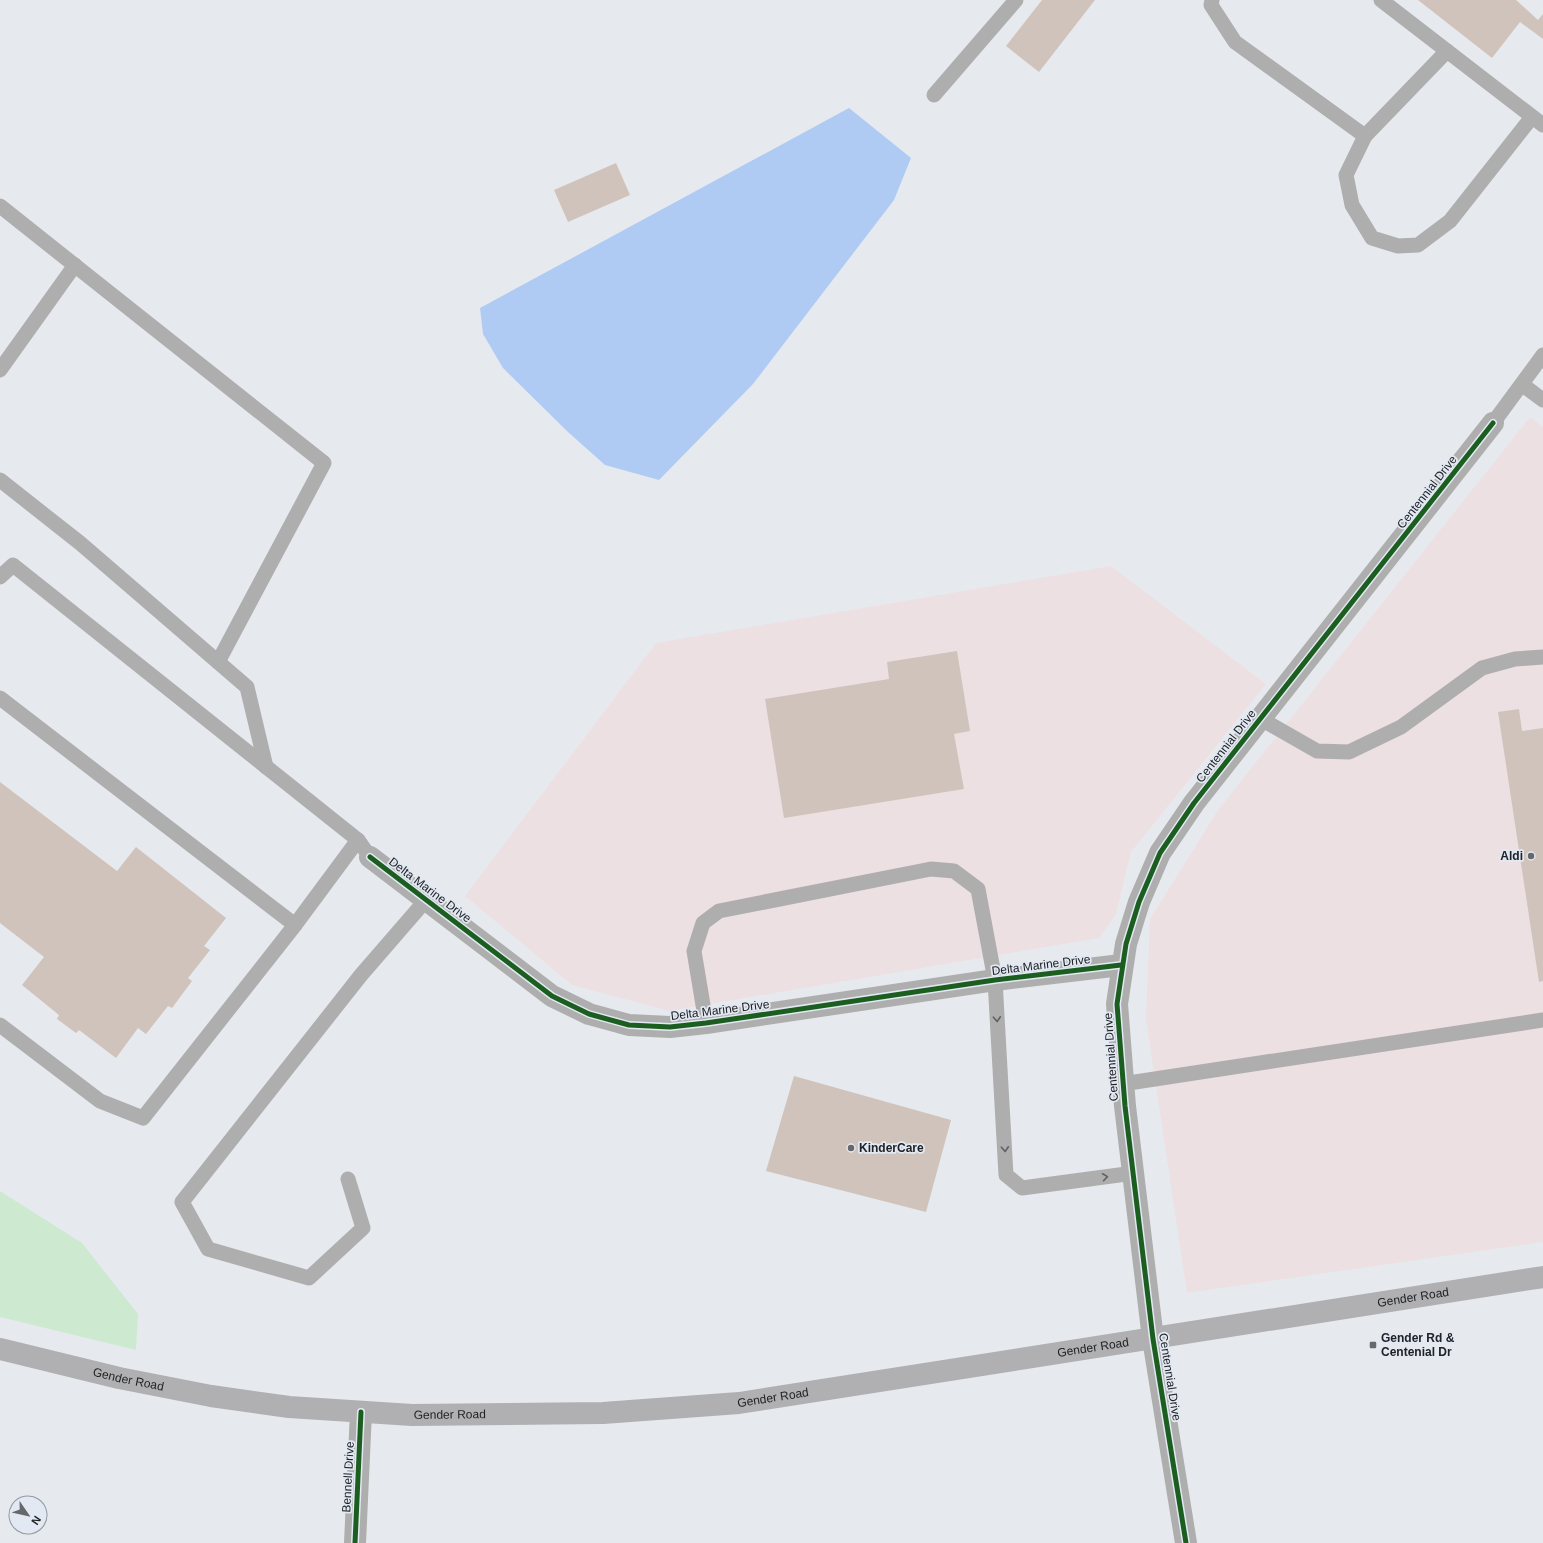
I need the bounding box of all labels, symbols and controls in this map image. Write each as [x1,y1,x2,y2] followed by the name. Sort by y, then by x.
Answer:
[1394,452,1460,531] street label: Centennial Drive
[1193,706,1259,785] street label: Centennial Drive
[1500,849,1523,863] place label: Aldi
[1526,851,1536,861] marker: Aldi
[386,855,474,926] street label: Delta Marine Drive
[991,952,1091,978] street label: Delta Marine Drive
[670,997,770,1023] street label: Delta Marine Drive
[1101,1012,1121,1102] street label: Centennial Drive
[993,1016,1001,1022] one-way arrow
[859,1141,924,1155] place label: KinderCare
[846,1143,856,1153] marker: KinderCare
[1000,1146,1009,1152] one-way arrow
[1102,1173,1108,1182] one-way arrow
[1376,1285,1450,1310] street label: Gender Road
[1381,1331,1455,1359] place label: Gender Rd & Centenial Dr
[1156,1332,1184,1422] street label: Centennial Drive
[1056,1335,1130,1360] street label: Gender Road
[1368,1340,1378,1350] marker: Gender Rd & Centenial Dr
[92,1365,165,1394] street label: Gender Road
[736,1385,810,1410] street label: Gender Road
[414,1407,486,1422] street label: Gender Road
[339,1441,357,1513] street label: Bennell Drive
[8,1495,48,1535] north arrow
[29,1514,43,1527] text: N

